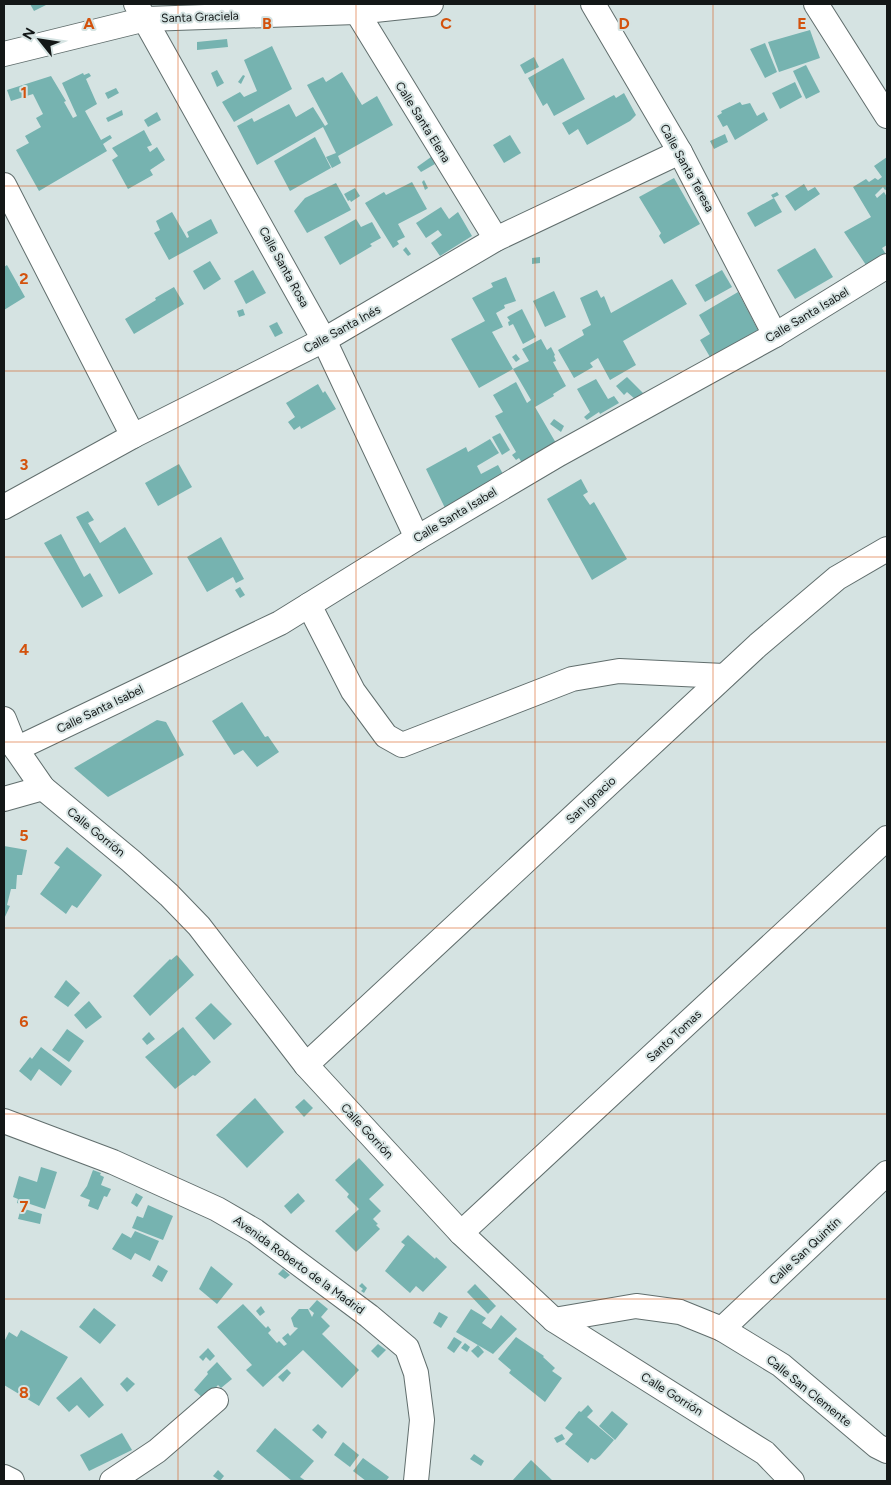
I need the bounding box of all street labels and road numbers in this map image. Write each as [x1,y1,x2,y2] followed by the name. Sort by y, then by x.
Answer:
[161,9,239,25] street label: Santa Graciela
[393,79,453,165] street label: Calle Santa Elena
[657,122,717,214] street label: Calle Santa Teresa
[256,224,312,310] street label: Calle Santa Rosa
[763,285,851,345] street label: Calle Santa Isabel
[301,302,383,356] street label: Calle Santa Inés
[411,485,499,545] street label: Calle Santa Isabel
[54,682,146,736] street label: Calle Santa Isabel
[563,774,619,826] street label: San Ignacio
[64,804,128,860] street label: Calle Gorrión
[644,1007,704,1065] street label: Santo Tomas
[338,1101,396,1162] street label: Calle Gorrión
[231,1213,367,1317] street label: Avenida Roberto de la Madrid
[766,1214,844,1288] street label: Calle San Quintín
[764,1352,855,1430] street label: Calle San Clemente
[639,1369,706,1419] street label: Calle Gorrión

